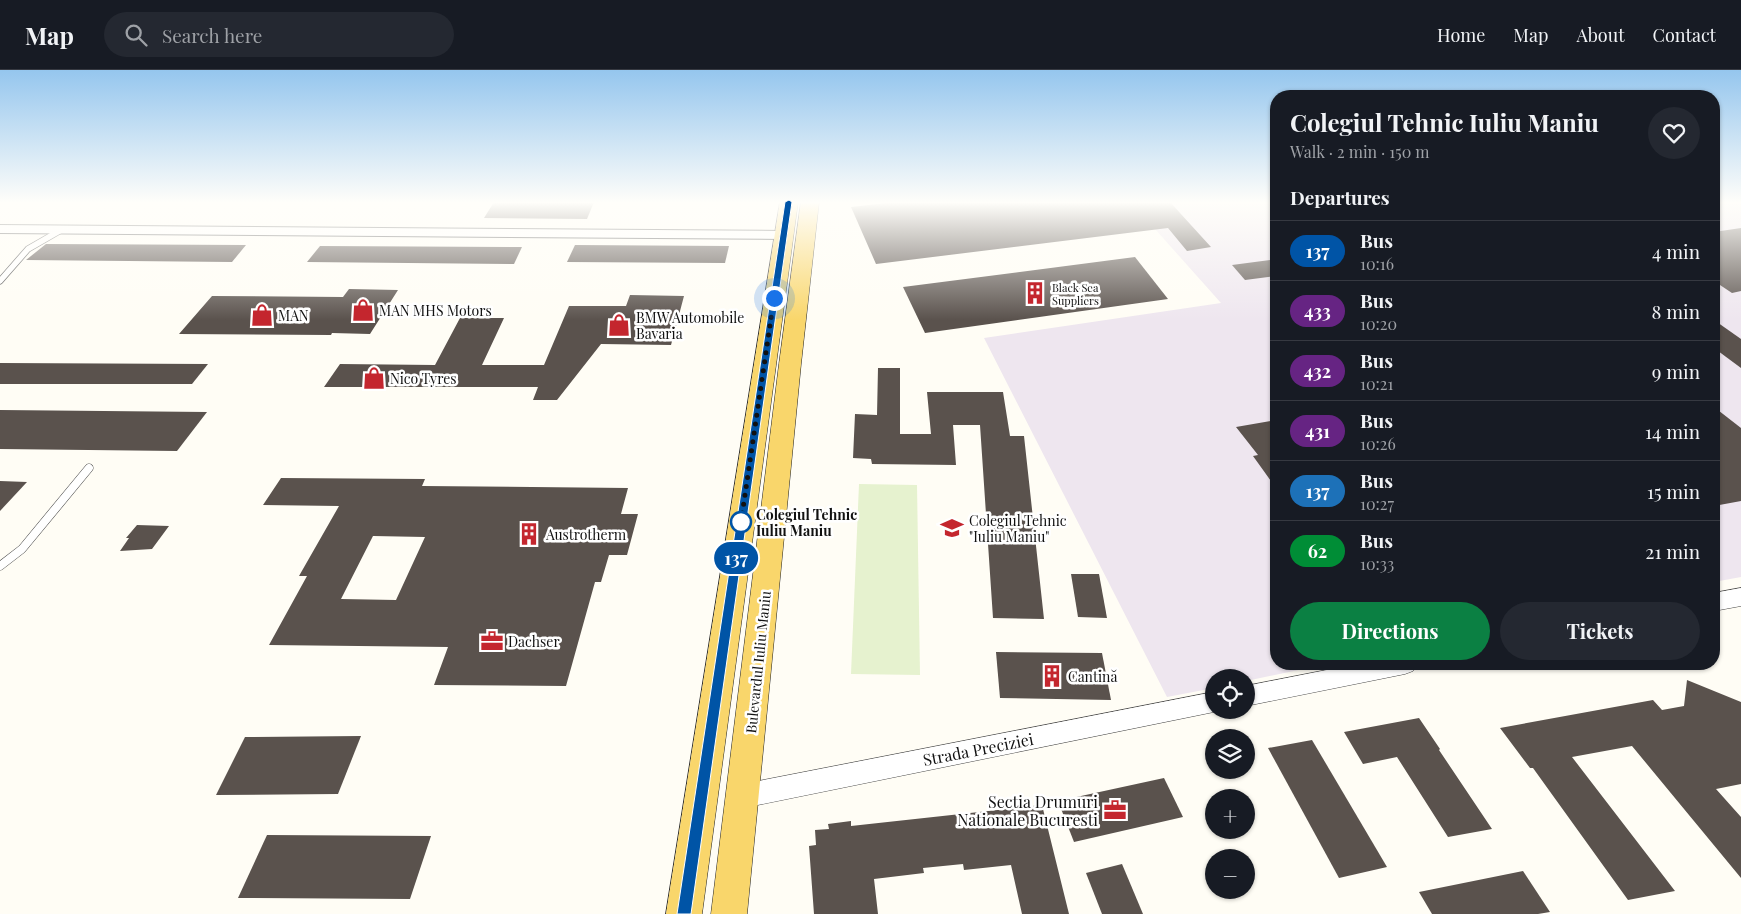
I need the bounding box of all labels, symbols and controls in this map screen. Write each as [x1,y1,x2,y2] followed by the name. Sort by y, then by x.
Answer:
[104,12,454,57] search box
[25,19,74,51] text: Map
[122,21,150,49] icon: search
[162,22,262,48] text: Search here
[1437,23,1485,47] text: Home
[1513,23,1548,47] text: Map
[1576,23,1625,47] text: About
[1653,23,1716,47] text: Contact
[1290,106,1599,138] text: Colegiul Tehnic Iuliu Maniu
[1648,107,1700,159] button: heart
[1290,141,1429,162] text: Walk · 2 min · 150 m
[1290,184,1390,210] text: Departures
[1360,227,1393,253] text: Bus
[1652,238,1700,264] text: 4 min
[1306,239,1329,263] text: 137
[1360,253,1394,274] text: 10:16
[1022,280,1048,306] building icon: Black Sea Suppliers
[1052,280,1099,308] place label: Black Sea Suppliers
[762,286,787,311] your location
[1360,287,1393,313] text: Bus
[350,297,376,323] shop icon: MAN MHS Motors
[1652,298,1700,324] text: 8 min
[1304,299,1331,323] text: 433
[379,301,492,320] place label: MAN MHS Motors
[249,302,275,328] shop icon: MAN
[278,306,309,325] place label: MAN
[636,308,744,343] place label: BMW Automobile Bavaria
[606,312,632,338] shop icon: BMW Automobile Bavaria
[1360,313,1397,334] text: 10:20
[1360,347,1393,373] text: Bus
[1652,358,1700,384] text: 9 min
[1304,359,1331,383] text: 432
[361,365,387,391] shop icon: Nico Tyres
[390,369,456,388] place label: Nico Tyres
[1360,373,1393,394] text: 10:21
[1360,407,1393,433] text: Bus
[1645,418,1700,444] text: 14 min
[1305,419,1330,443] text: 431
[1360,433,1396,454] text: 10:26
[1360,467,1393,493] text: Bus
[1647,478,1700,504] text: 15 min
[1306,479,1329,503] text: 137
[1360,493,1394,514] text: 10:27
[756,505,857,540] place label: Colegiul Tehnic Iuliu Maniu
[730,511,752,533] marker: Colegiul Tehnic Iuliu Maniu
[969,511,1067,546] place label: Colegiul Tehnic "Iuliu Maniu"
[939,515,965,541] school or university icon: Colegiul Tehnic "Iuliu Maniu"
[516,521,542,547] building icon: Austrotherm
[545,525,627,544] place label: Austrotherm
[1360,527,1393,553] text: Bus
[1645,538,1700,564] text: 21 min
[1308,539,1327,563] text: 62
[707,542,765,574] line badge: 137
[724,546,748,570] text: 137
[1360,553,1394,574] text: 10:33
[741,590,775,734] street label: Bulevardul Iuliu Maniu
[1290,602,1490,660] button: Directions
[1500,602,1700,660] button: Tickets
[479,628,505,654] office icon: Dachser
[508,632,560,651] place label: Dachser
[1039,663,1065,689] building icon: Cantină
[1068,667,1117,686] place label: Cantină
[1205,669,1255,899] map controls
[1205,669,1255,719] button: locate
[921,728,1035,770] street label: Strada Preciziei
[1205,729,1255,779] button: layers
[1205,789,1255,839] button: +
[957,791,1098,830] place label: Sectia Drumuri Nationale Bucuresti
[1102,797,1128,823] office icon: Sectia Drumuri Nationale Bucuresti
[1205,849,1255,899] button: −

